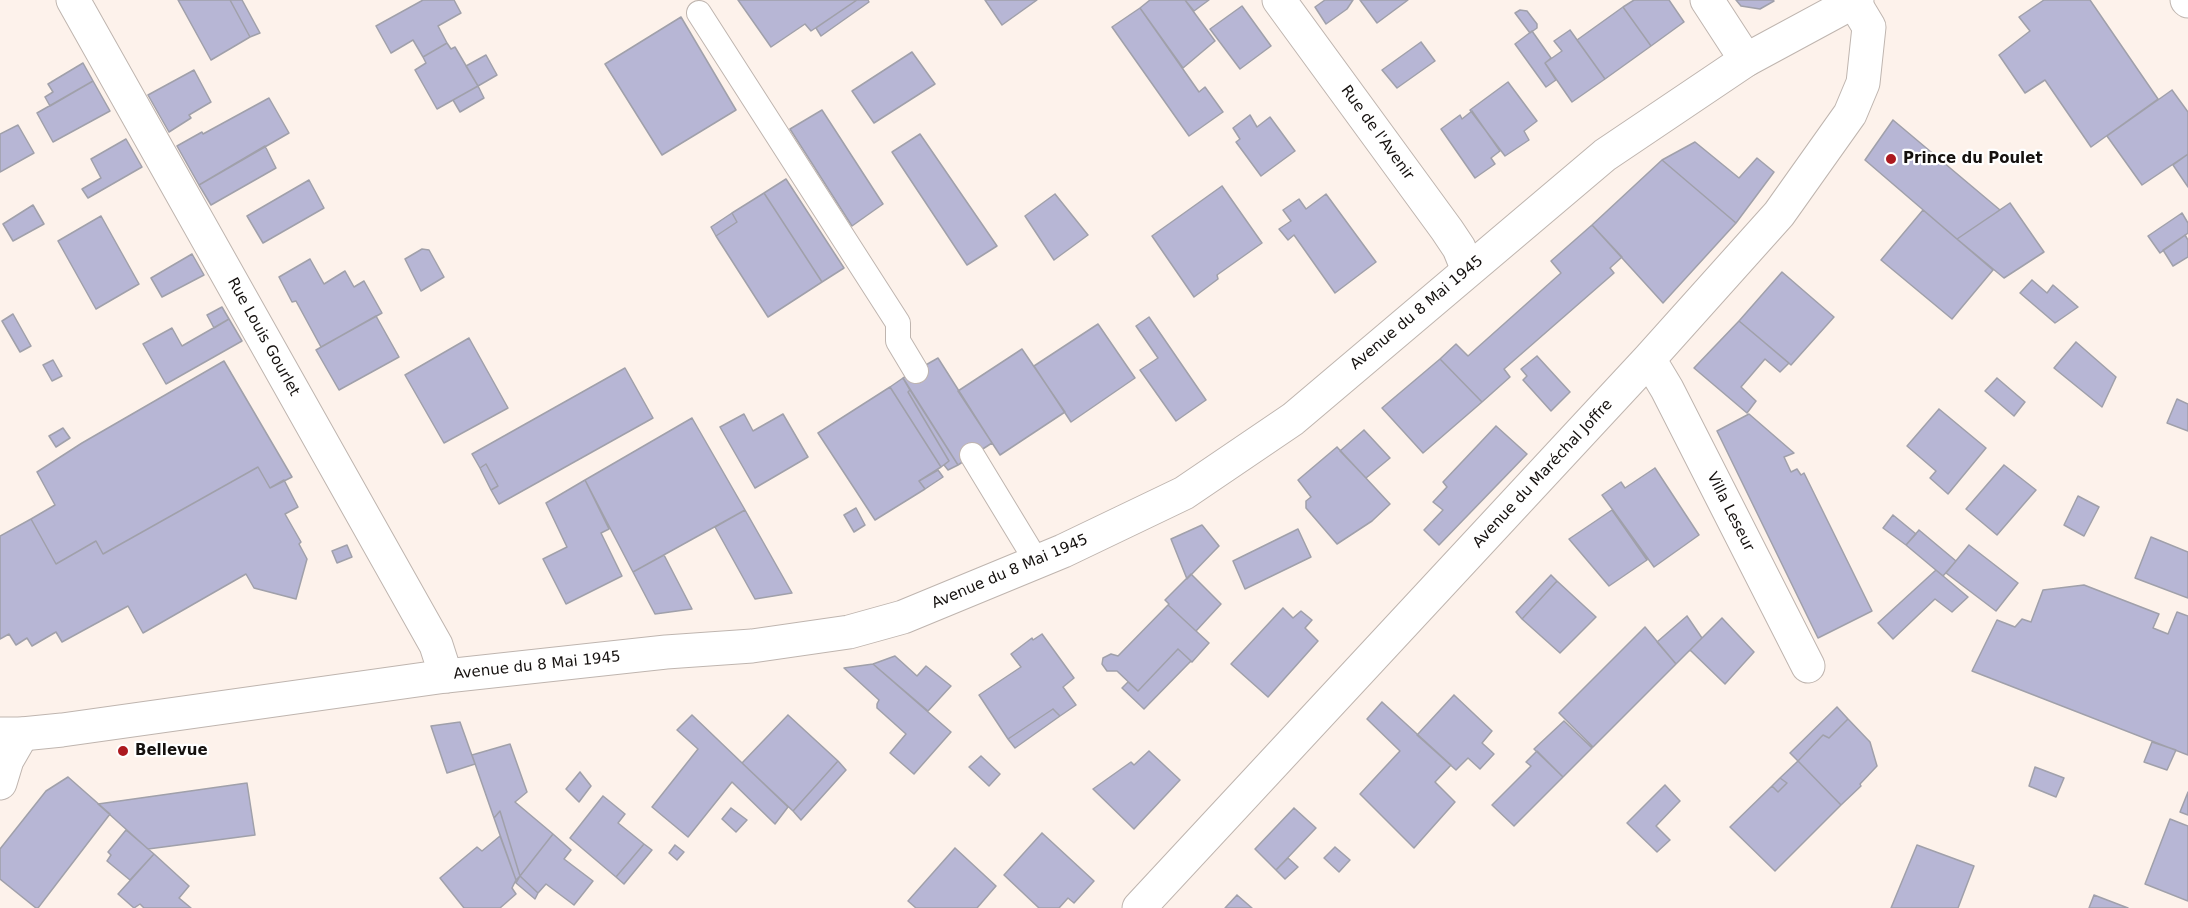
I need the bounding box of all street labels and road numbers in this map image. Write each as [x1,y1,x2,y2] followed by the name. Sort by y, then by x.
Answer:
[1337,82,1417,184] street label: Rue de l'Avenir
[1347,252,1487,374] street label: Avenue du 8 Mai 1945
[223,275,303,399] street label: Rue Louis Gourlet
[1469,396,1617,552] street label: Avenue du Maréchal Joffre
[1702,469,1758,555] street label: Villa Leseur
[929,531,1091,613] street label: Avenue du 8 Mai 1945
[453,648,621,684] street label: Avenue du 8 Mai 1945

